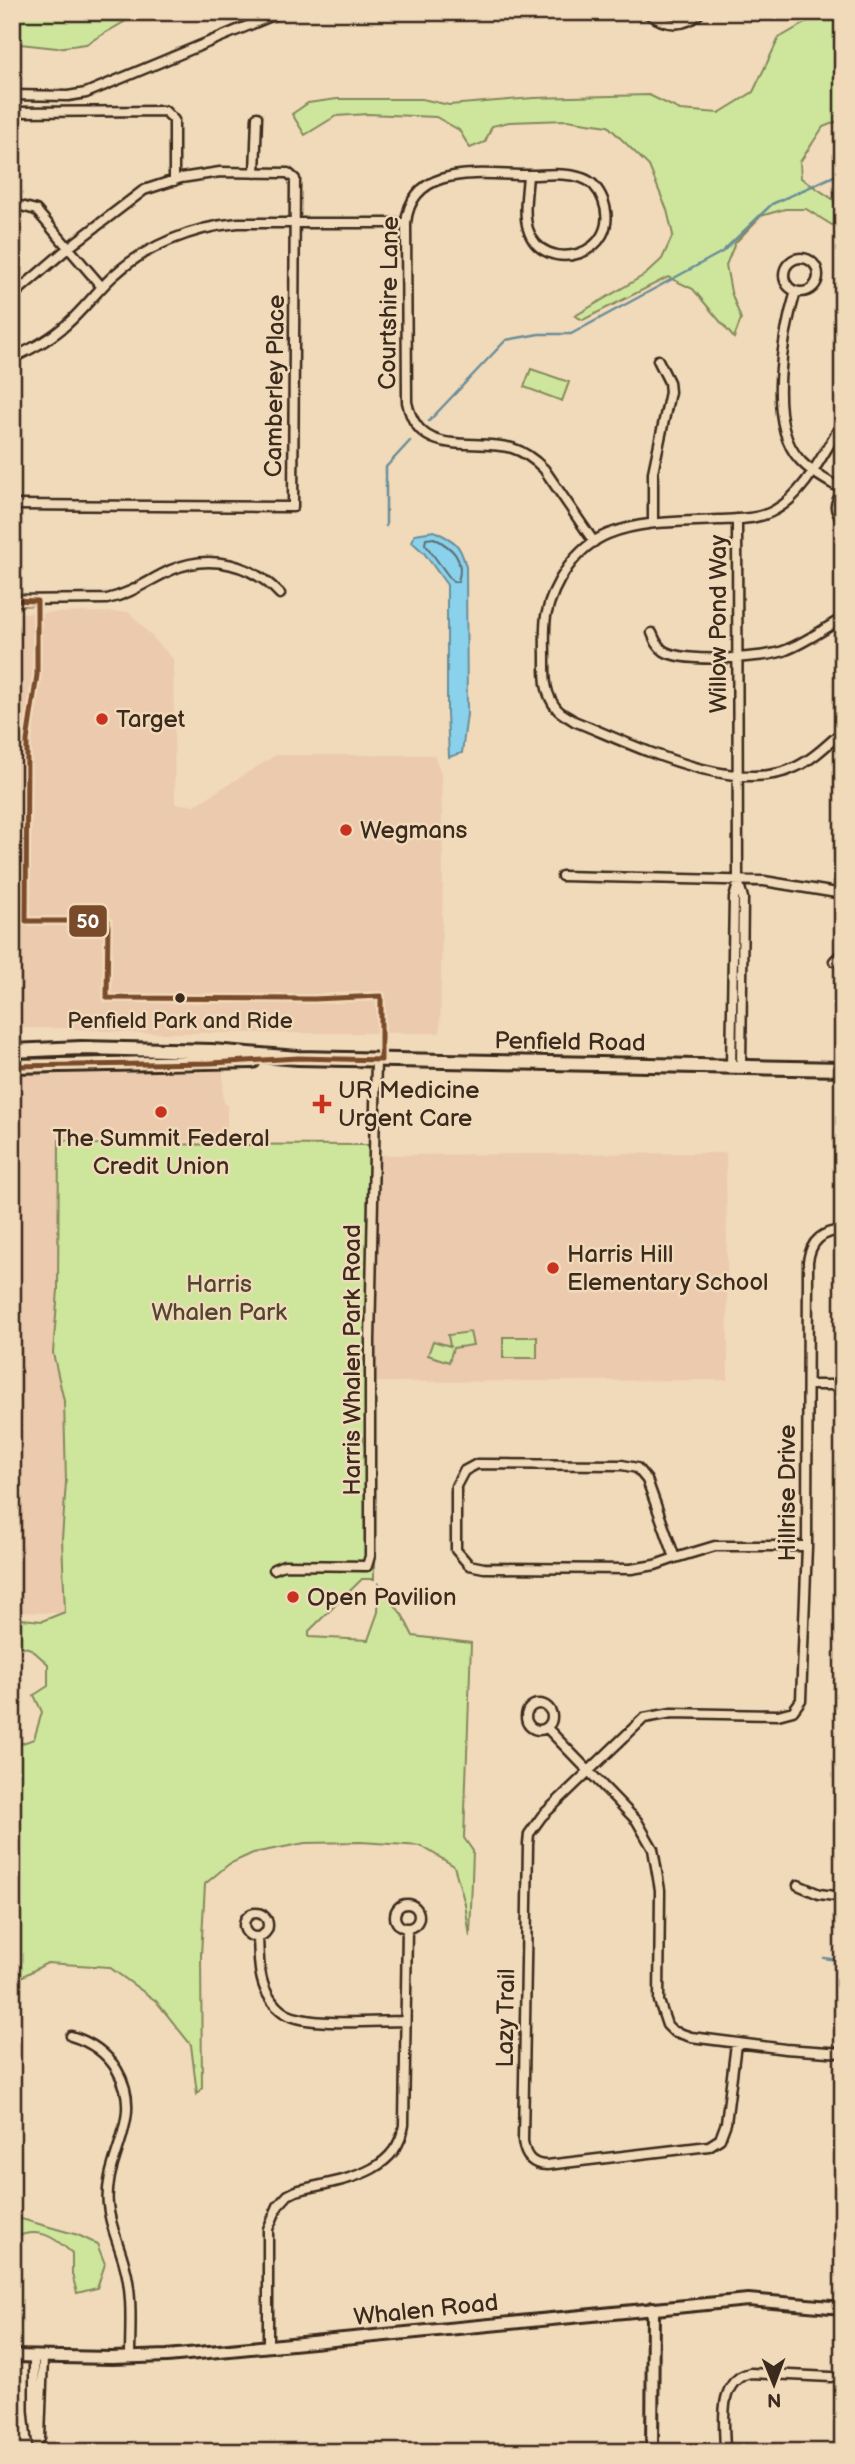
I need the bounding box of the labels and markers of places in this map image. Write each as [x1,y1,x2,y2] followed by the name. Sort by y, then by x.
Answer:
[116,705,186,734] place label: Target
[94,711,110,727] marker: Target
[360,816,468,845] place label: Wegmans
[338,822,354,838] marker: Wegmans
[173,991,187,1005] marker: Penfield Park and Ride
[67,1008,293,1035] place label: Penfield Park and Ride
[338,1076,480,1133] place label: UR Medicine Urgent Care
[312,1094,332,1114] marker: UR Medicine Urgent Care
[153,1104,169,1120] marker: The Summit Federal Credit Union
[52,1124,270,1181] place label: The Summit Federal Credit Union
[567,1240,768,1297] place label: Harris Hill Elementary School
[545,1260,561,1276] marker: Harris Hill Elementary School
[307,1583,456,1612] place label: Open Pavilion
[285,1589,301,1605] marker: Open Pavilion

